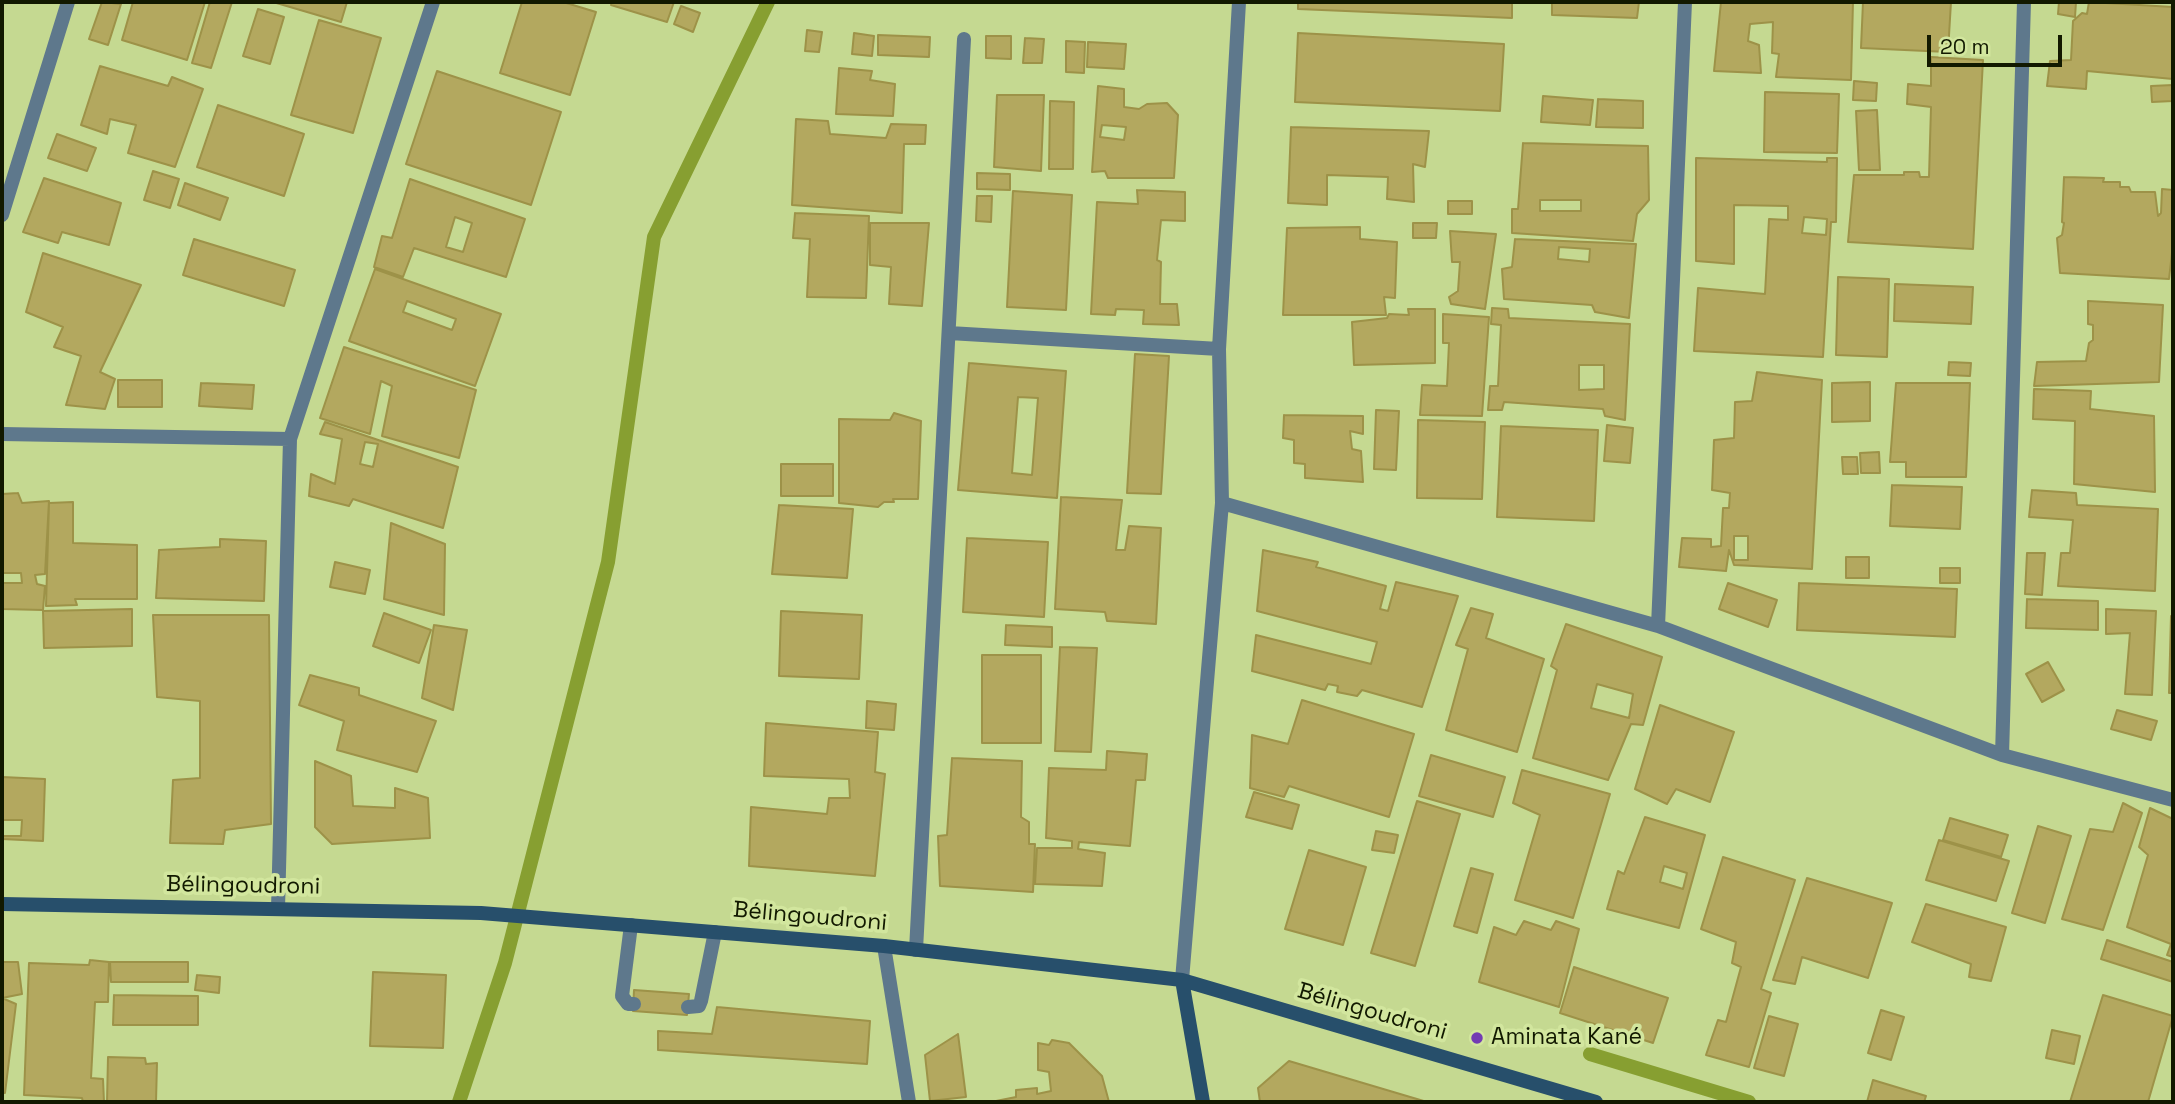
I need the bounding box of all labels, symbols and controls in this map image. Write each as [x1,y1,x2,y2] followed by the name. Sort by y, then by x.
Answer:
[1930,21,2065,65] scale bar
[1940,33,1990,60] text: 20 m
[166,871,320,901] street label: Bélingoudroni
[732,897,888,937] street label: Bélingoudroni
[1294,977,1450,1047] street label: Bélingoudroni
[1491,1024,1642,1052] place label: Aminata Kané
[1469,1030,1485,1046] marker: Aminata Kané

